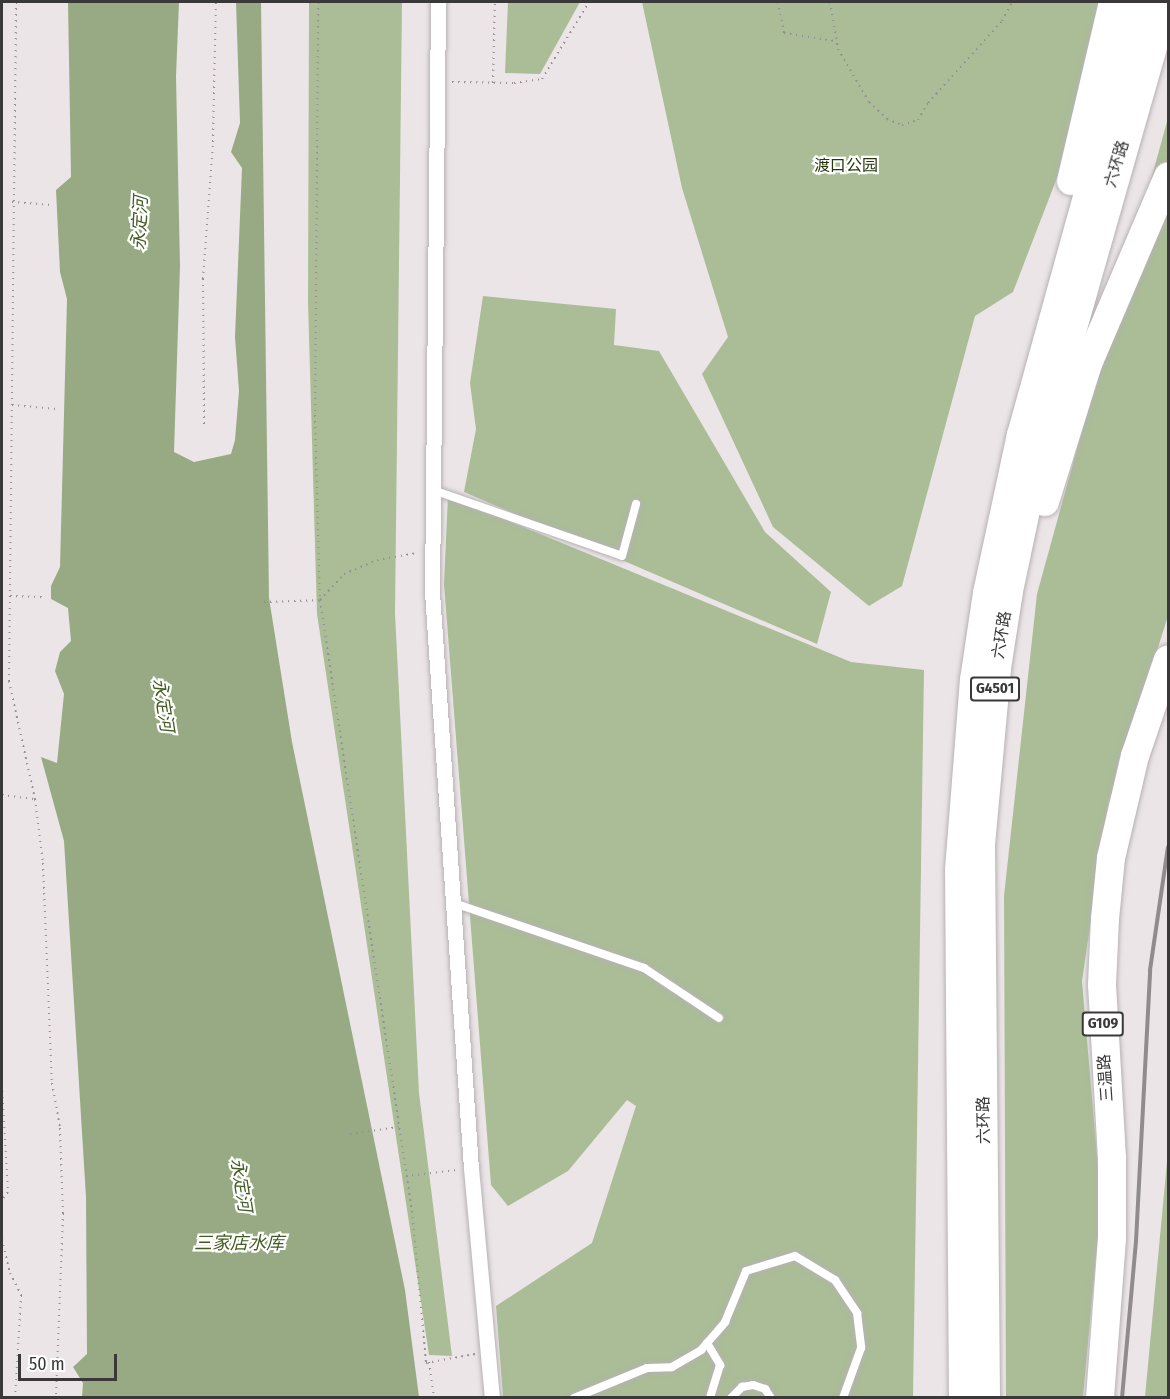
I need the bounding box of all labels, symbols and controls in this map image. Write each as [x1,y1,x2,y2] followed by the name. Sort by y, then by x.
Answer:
[1101,138,1133,190] street label: 六环路
[814,156,878,176] park label: 渡口公园
[128,195,152,251] water label: 永定河
[989,610,1015,660] street label: 六环路
[148,677,178,733] water label: 永定河
[970,677,1020,701] road number: G4501
[1080,1012,1126,1036] road number: G109
[1095,1053,1117,1103] street label: 三温路
[974,1096,994,1144] street label: 六环路
[226,1157,256,1213] water label: 永定河
[194,1232,284,1254] water label: 三家店水库
[21,1342,120,1380] scale bar
[29,1353,65,1375] text: 50 m

